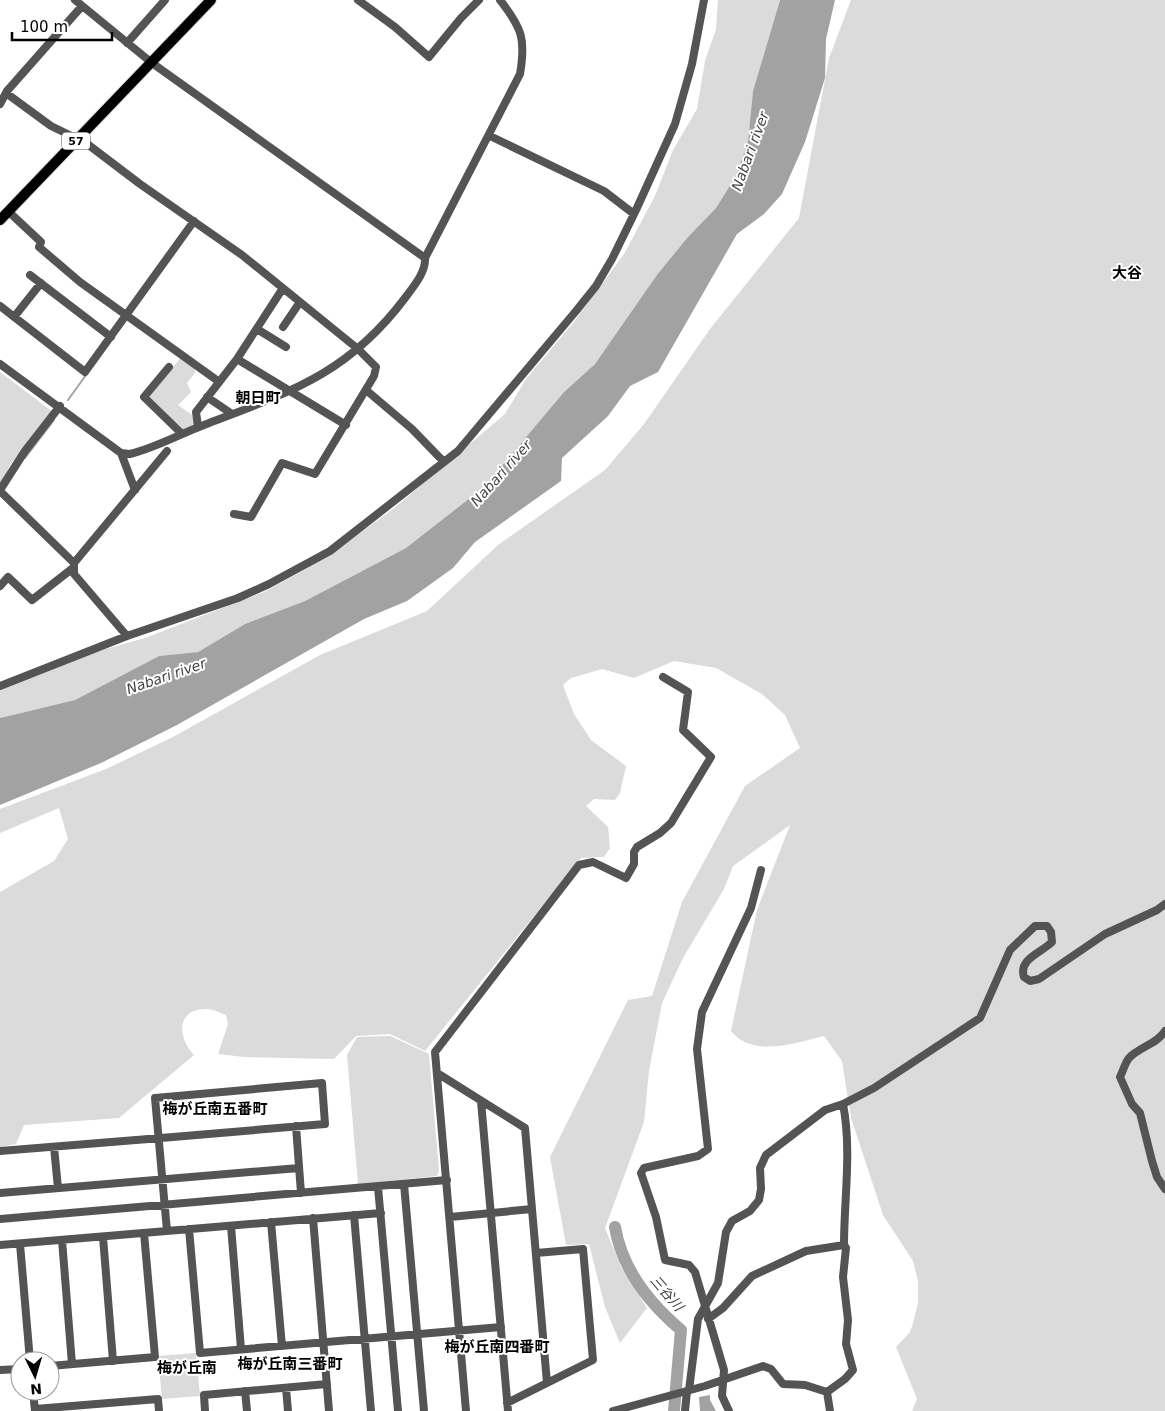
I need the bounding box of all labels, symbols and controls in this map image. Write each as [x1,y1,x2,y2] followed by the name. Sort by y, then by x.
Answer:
[12,10,112,42] scale bar
[20,18,68,36] text: 100 m
[728,108,772,193] water label: Nabari river
[62,132,90,150] road number: 57
[1112,264,1142,282] district label: 大谷
[235,389,281,407] district label: 朝日町
[467,436,536,509] water label: Nabari river
[124,655,209,697] water label: Nabari river
[162,1100,268,1118] district label: 梅が丘南五番町
[647,1272,688,1316] water label: 三谷川
[444,1338,550,1356] district label: 梅が丘南四番町
[10,1351,60,1401] north arrow
[237,1355,343,1373] district label: 梅が丘南三番町
[157,1359,217,1377] district label: 梅が丘南
[30,1380,43,1397] text: N

